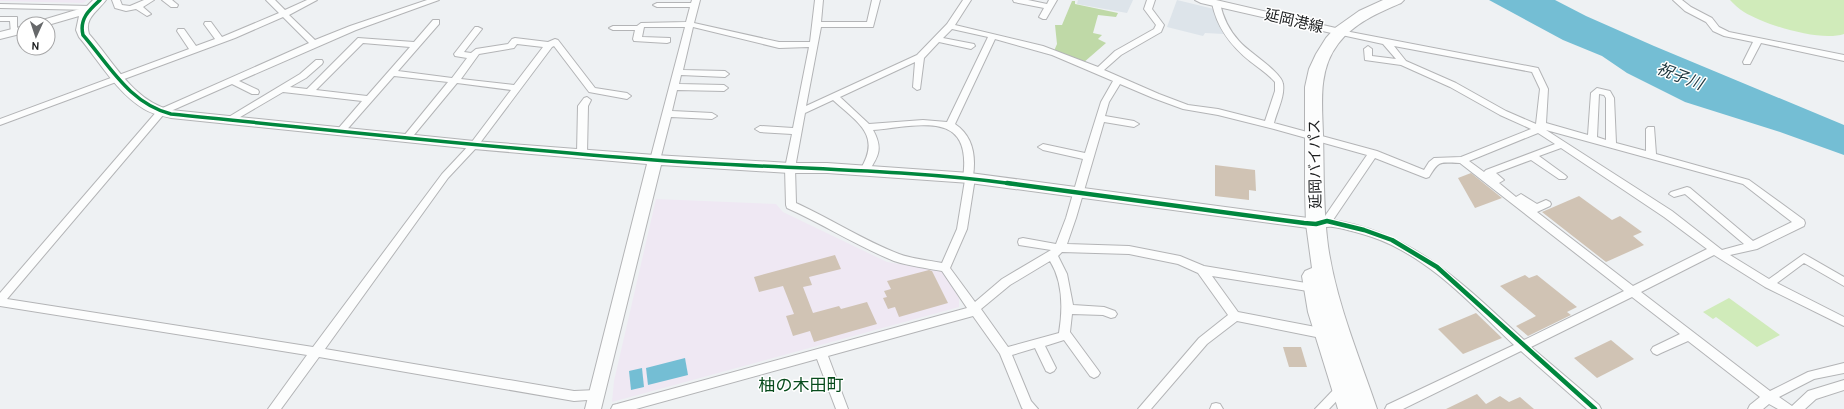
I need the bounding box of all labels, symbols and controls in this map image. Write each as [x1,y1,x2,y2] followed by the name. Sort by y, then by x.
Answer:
[1263,5,1325,37] street label: 延岡港線
[16,16,56,56] north arrow
[31,39,40,53] text: N
[1654,59,1708,94] water label: 祝子川
[1305,119,1325,209] street label: 延岡バイパス
[759,375,844,395] district label: 柚の木田町

